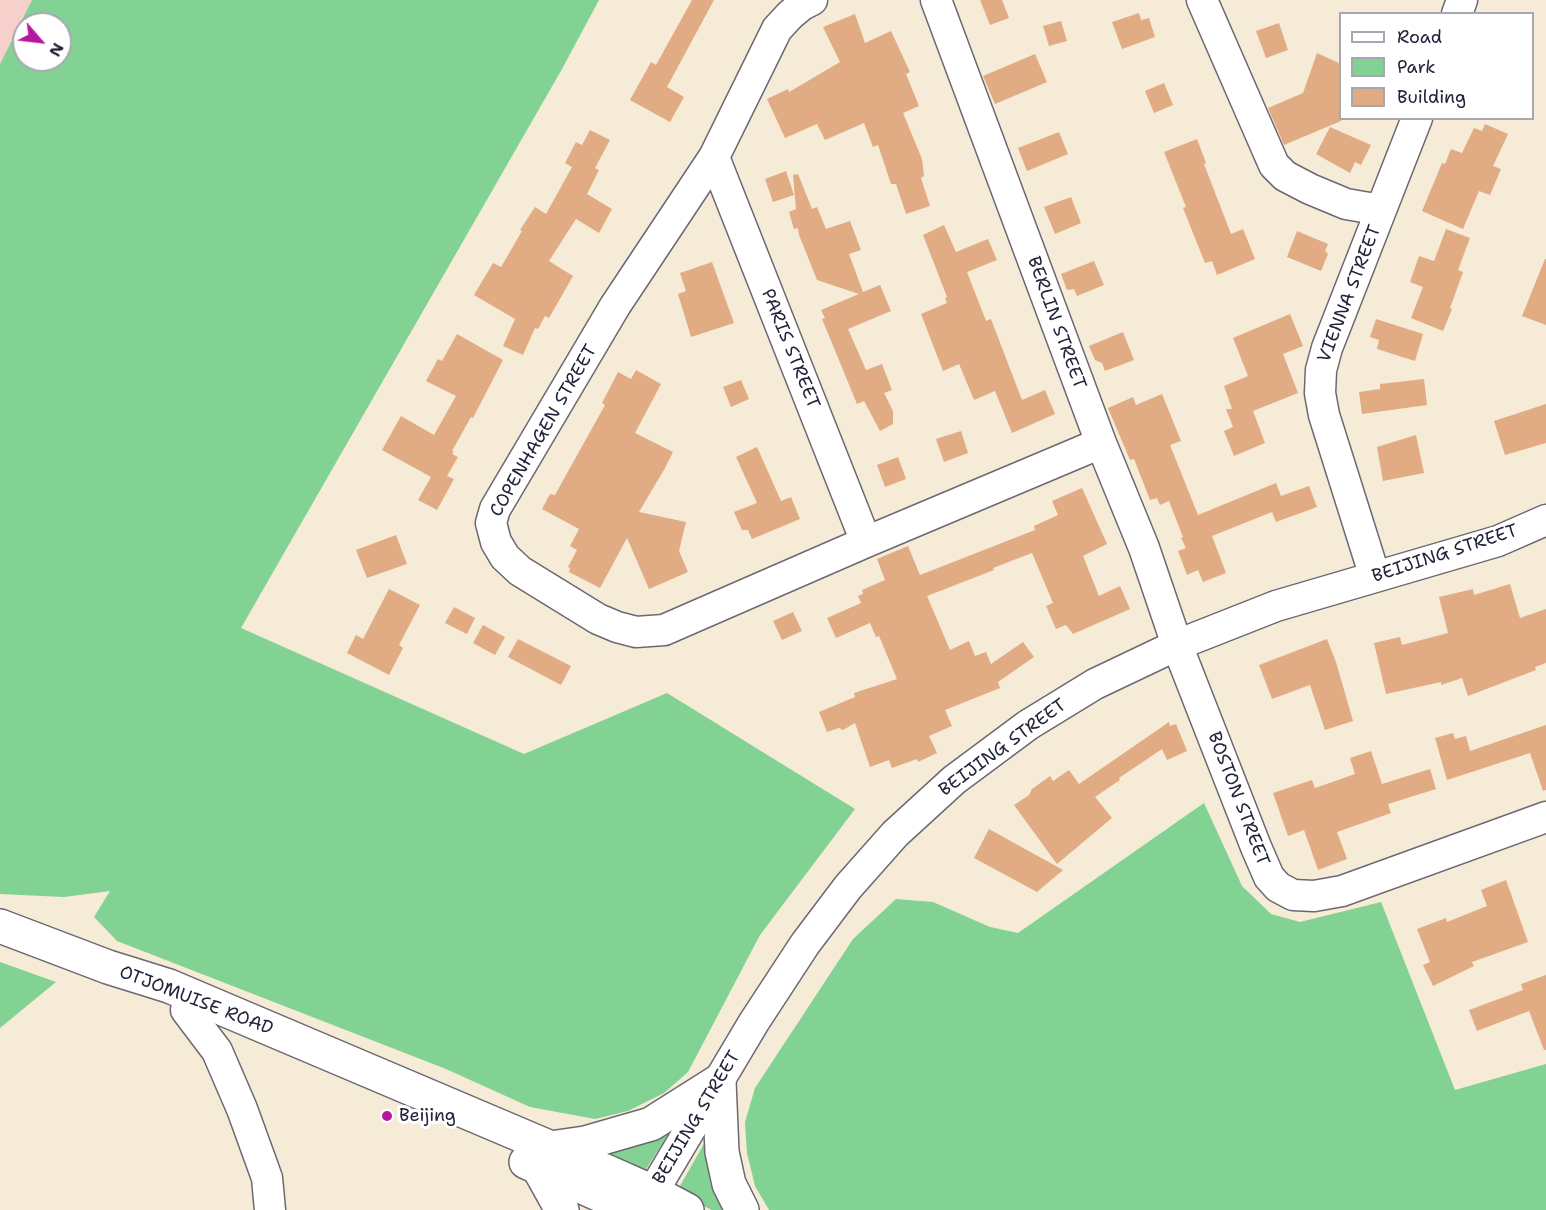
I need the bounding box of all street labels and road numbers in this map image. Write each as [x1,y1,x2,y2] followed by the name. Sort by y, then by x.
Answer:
[1314,222,1386,366] street label: VIENNA STREET
[1022,254,1090,392] street label: BERLIN STREET
[756,286,824,412] street label: PARIS STREET
[486,341,602,521] street label: COPENHAGEN STREET
[1369,520,1521,588] street label: BEIJING STREET
[935,695,1071,801] street label: BEIJING STREET
[1202,729,1274,869] street label: BOSTON STREET
[116,962,276,1040] street label: OTJOMUISE ROAD
[649,1047,745,1189] street label: BEIJING STREET

